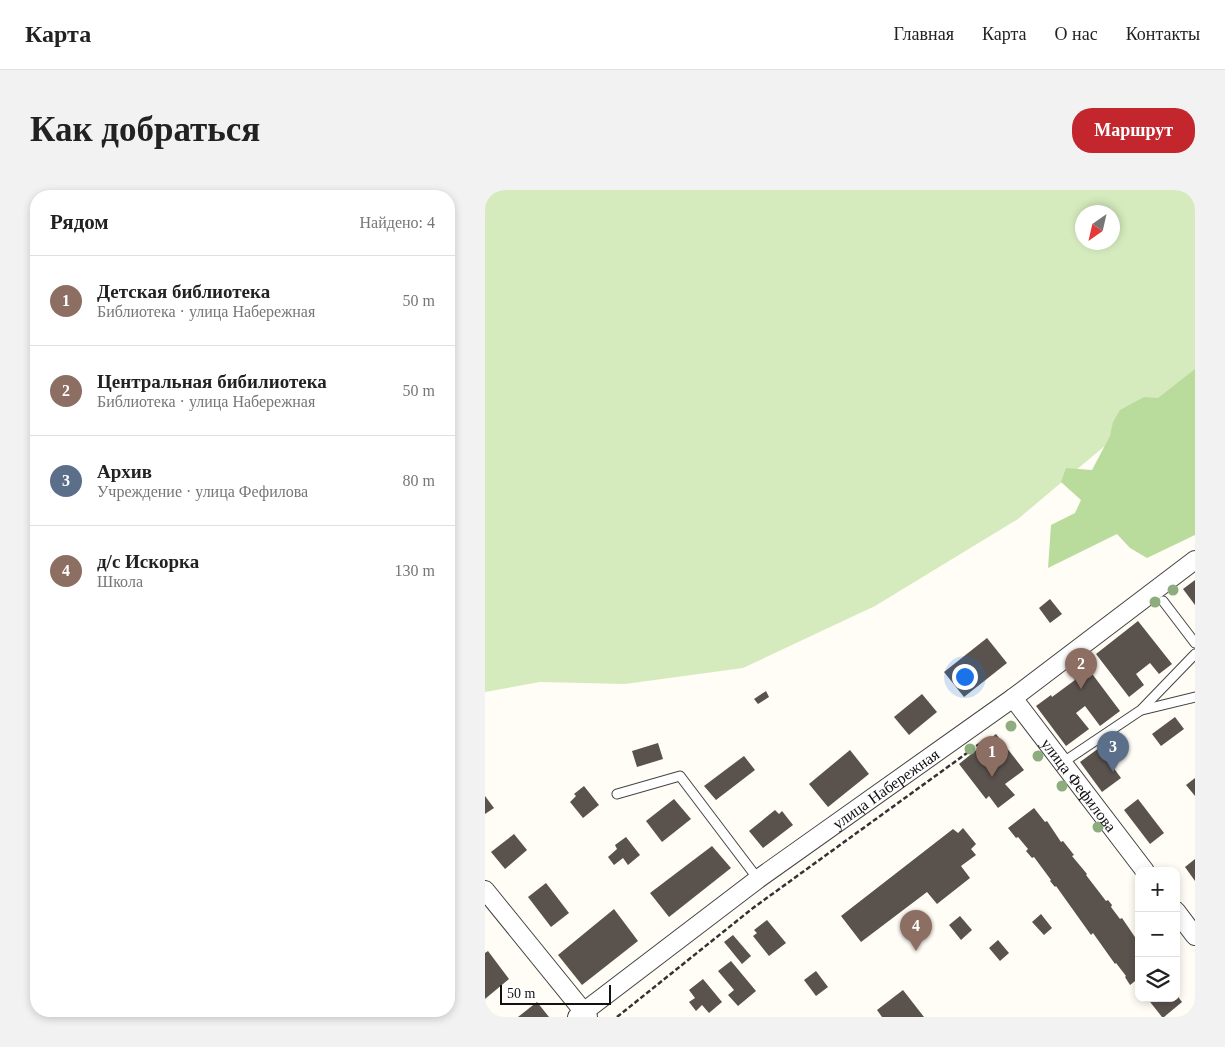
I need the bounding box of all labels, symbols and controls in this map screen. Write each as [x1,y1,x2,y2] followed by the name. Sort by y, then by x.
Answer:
[25,21,91,47] text: Карта
[894,24,954,44] text: Главная
[982,24,1027,44] text: Карта
[1055,24,1098,44] text: О нас
[1126,24,1200,44] text: Контакты
[1072,108,1195,153] button: Маршрут
[30,110,260,149] text: Как добраться
[1075,205,1120,250] north arrow
[50,210,109,234] text: Рядом
[360,214,435,231] text: Найдено: 4
[97,281,270,302] text: Детская библиотека
[62,292,70,309] text: 1
[403,292,435,309] text: 50 m
[97,303,315,320] text: Библиотека · улица Набережная
[97,371,327,392] text: Центральная бибилиотека
[62,382,70,399] text: 2
[403,382,435,399] text: 50 m
[97,393,315,410] text: Библиотека · улица Набережная
[97,461,152,482] text: Архив
[62,472,70,489] text: 3
[403,472,435,489] text: 80 m
[97,483,308,500] text: Учреждение · улица Фефилова
[97,551,199,572] text: д/с Искорка
[62,562,70,579] text: 4
[395,562,435,579] text: 130 m
[97,573,143,590] text: Школа
[1065,648,1097,689] pin: 2
[952,664,978,690] your location
[1097,731,1129,772] pin: 3
[1037,735,1120,835] street label: улица Фефилова
[976,736,1008,777] pin: 1
[829,745,943,833] street label: улица Набережная
[1135,867,1180,1002] map controls
[1135,867,1180,912] button: +
[900,910,932,951] pin: 4
[1135,912,1180,957] button: −
[1135,957,1180,1002] button: layers
[500,982,611,1005] scale bar
[507,986,535,1001] text: 50 m

